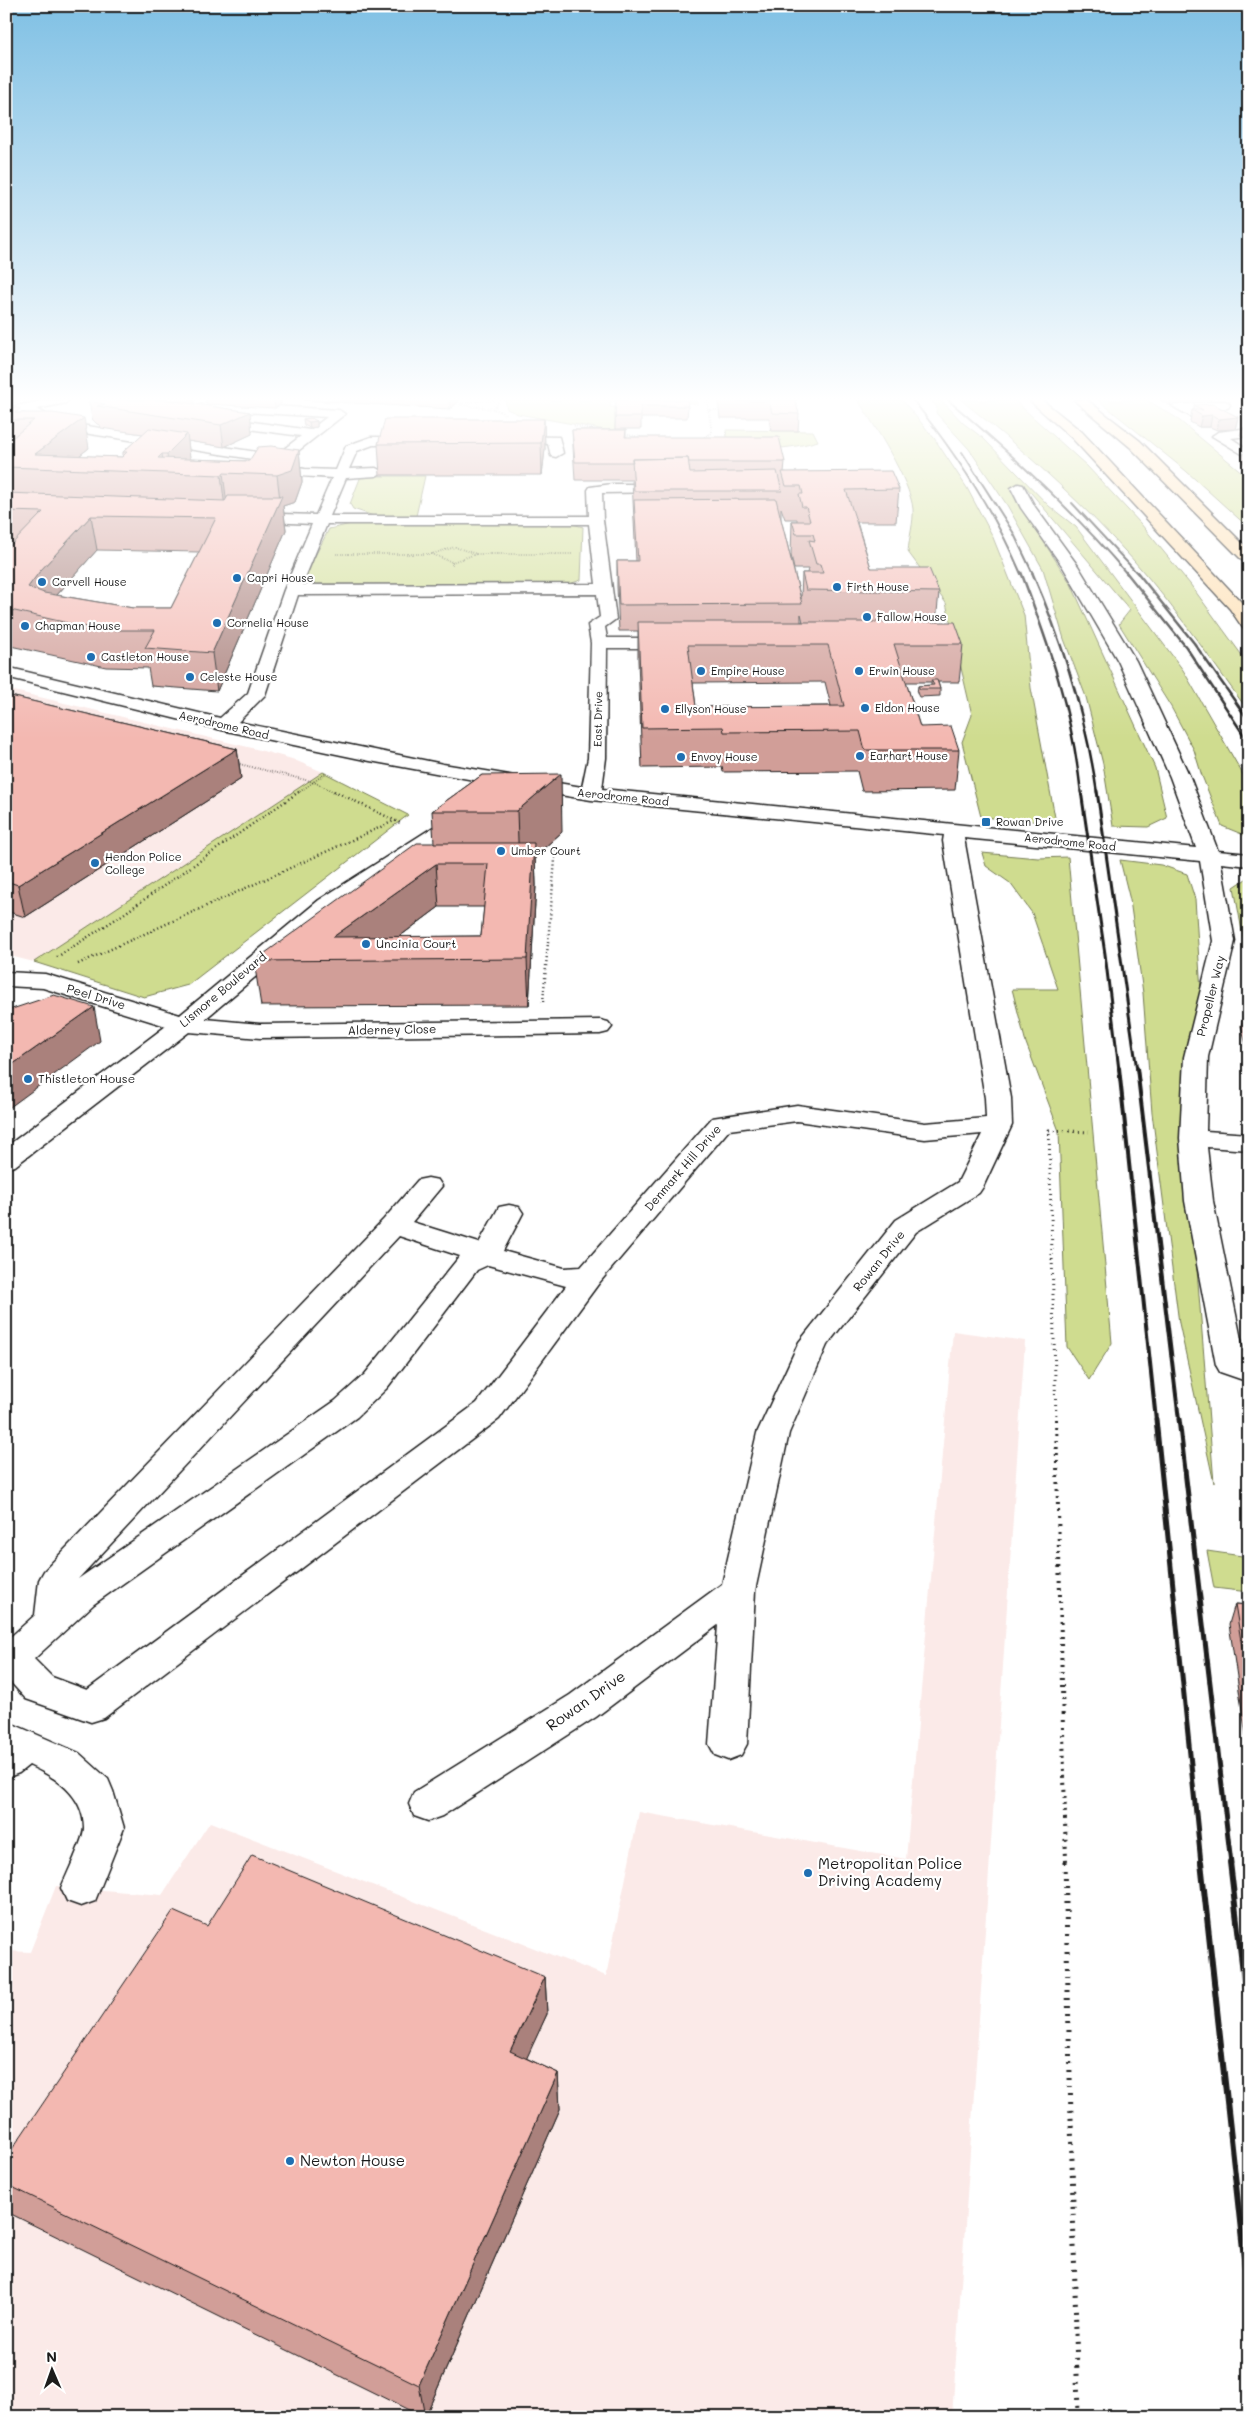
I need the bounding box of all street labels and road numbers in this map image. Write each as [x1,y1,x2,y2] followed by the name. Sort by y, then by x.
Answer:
[590,691,605,747] street label: East Drive
[178,707,271,742] street label: Aerodrome Road
[577,784,670,809] street label: Aerodrome Road
[1024,829,1117,854] street label: Aerodrome Road
[176,948,269,1030] street label: Lismore Boulevard
[1192,954,1228,1038] street label: Propeller Way
[65,980,128,1013] street label: Peel Drive
[348,1020,436,1038] street label: Alderney Close
[640,1121,724,1214] street label: Denmark Hill Drive
[849,1227,908,1294] street label: Rowan Drive
[542,1666,629,1735] street label: Rowan Drive

